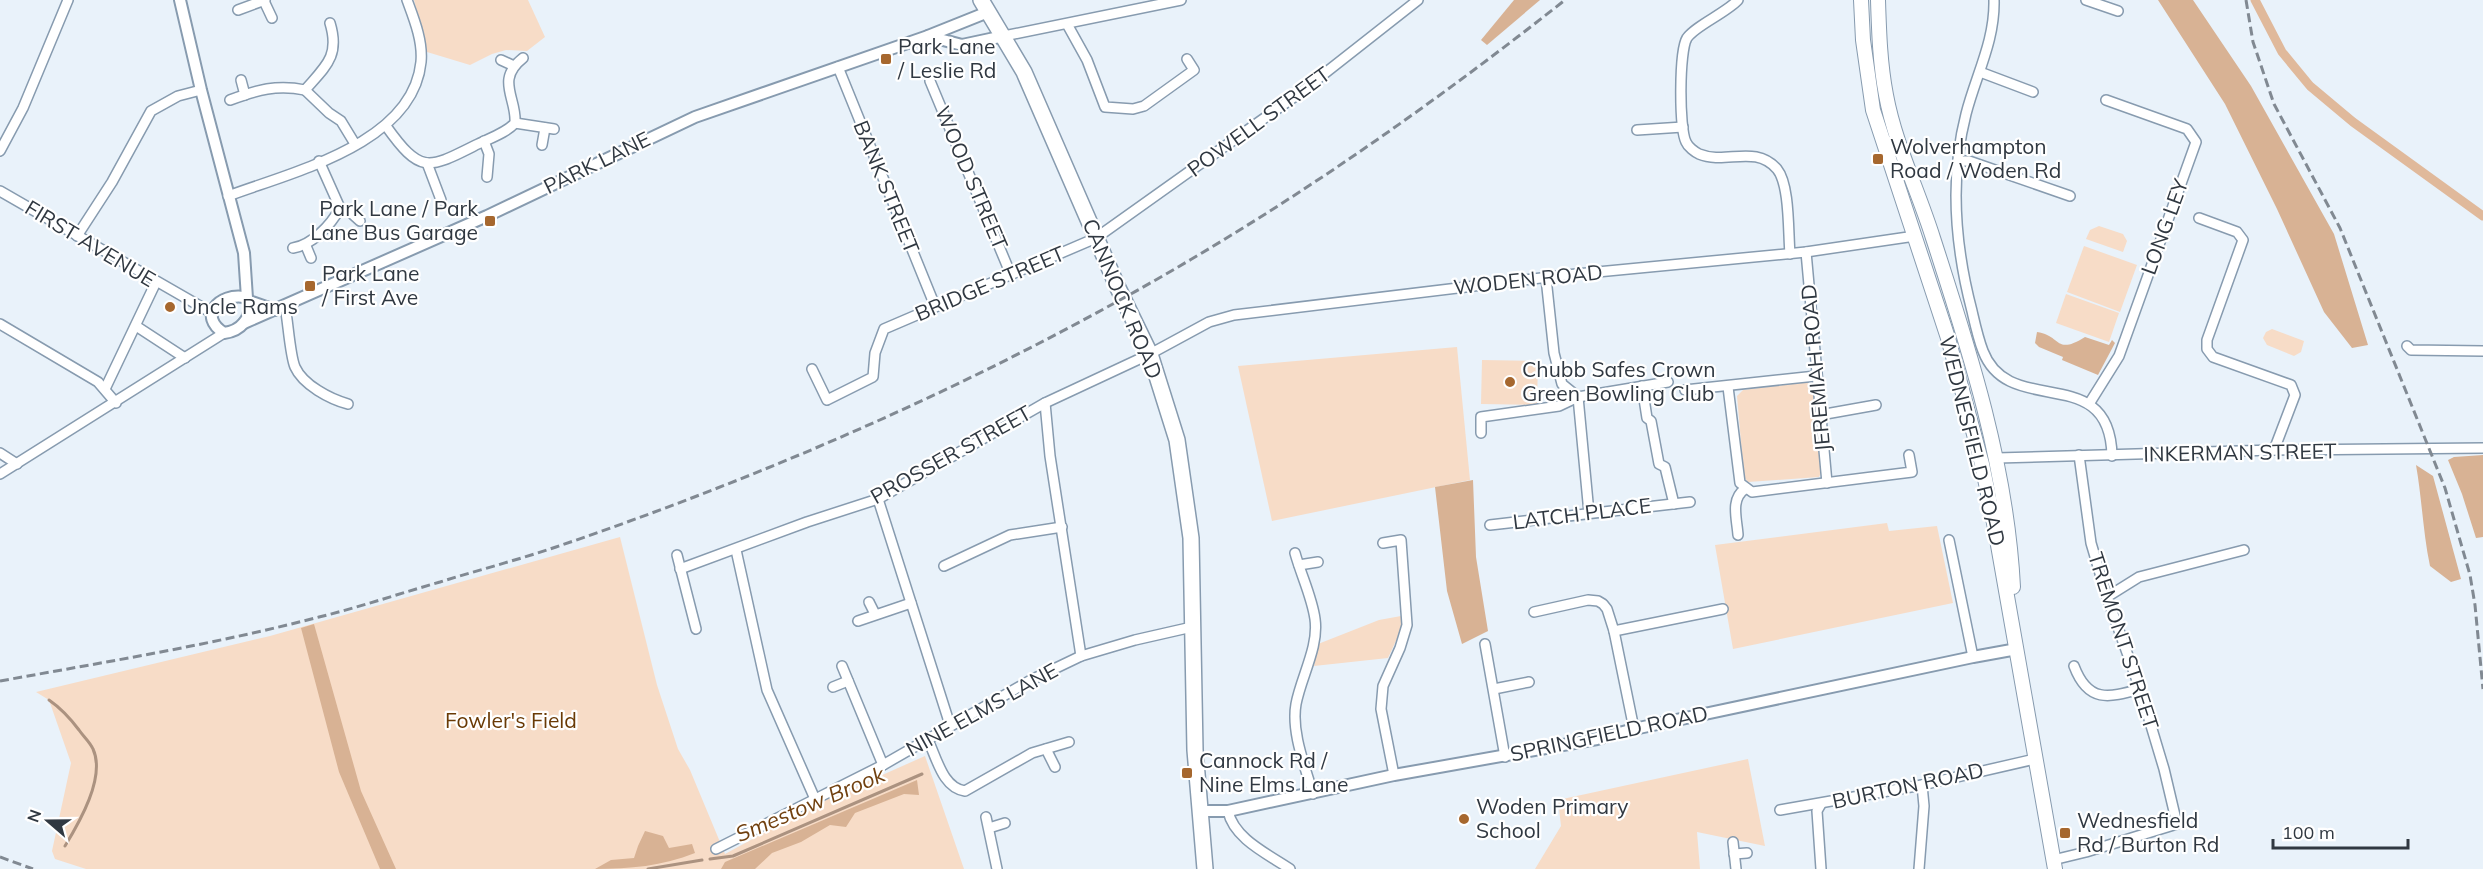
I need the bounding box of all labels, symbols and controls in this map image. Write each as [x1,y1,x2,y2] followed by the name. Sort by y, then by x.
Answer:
[897,33,996,83] place label: Park Lane / Leslie Rd
[879,52,893,66] marker: Park Lane / Leslie Rd
[1182,60,1335,182] street label: POWELL STREET
[930,102,1014,254] street label: WOOD STREET
[848,116,926,257] street label: BANK STREET
[539,125,654,199] street label: PARK LANE
[1890,133,2061,183] place label: Wolverhampton Road / Woden Rd
[1871,152,1885,166] marker: Wolverhampton Road / Woden Rd
[2135,175,2193,278] street label: LONG LEY
[21,194,160,292] street label: FIRST AVENUE
[310,195,478,245] place label: Park Lane / Park Lane Bus Garage
[483,214,497,228] marker: Park Lane / Park Lane Bus Garage
[1077,215,1168,383] street label: CANNOCK ROAD
[911,240,1069,326] street label: BRIDGE STREET
[1452,258,1604,300] street label: WODEN ROAD
[321,260,419,310] place label: Park Lane / First Ave
[303,279,317,293] marker: Park Lane / First Ave
[1795,283,1835,453] street label: JEREMIAH ROAD
[182,293,298,319] place label: Uncle Rams
[163,300,177,314] marker: Uncle Rams
[1934,333,2012,549] street label: WEDNESFIELD ROAD
[1522,356,1716,406] place label: Chubb Safes Crown Green Bowling Club
[1503,375,1517,389] marker: Chubb Safes Crown Green Bowling Club
[866,399,1036,509] street label: PROSSER STREET
[2143,437,2337,467] street label: INKERMAN STREET
[1511,492,1653,534] street label: LATCH PLACE
[2083,549,2165,733] street label: TREMONT STREET
[901,657,1062,762] street label: NINE ELMS LANE
[1508,699,1710,767] street label: SPRINGFIELD ROAD
[445,707,577,733] park label: Fowler's Field
[1199,747,1348,797] place label: Cannock Rd / Nine Elms Lane
[1830,756,1986,814] street label: BURTON ROAD
[731,760,890,848] water label: Smestow Brook
[1180,766,1194,780] marker: Cannock Rd / Nine Elms Lane
[18,791,78,851] north arrow
[1476,793,1628,843] place label: Woden Primary School
[22,807,45,825] text: N
[2077,807,2219,857] place label: Wednesfield Rd / Burton Rd
[1457,812,1471,826] marker: Woden Primary School
[2273,812,2408,850] scale bar
[2282,821,2335,844] text: 100 m
[2058,826,2072,840] marker: Wednesfield Rd / Burton Rd

